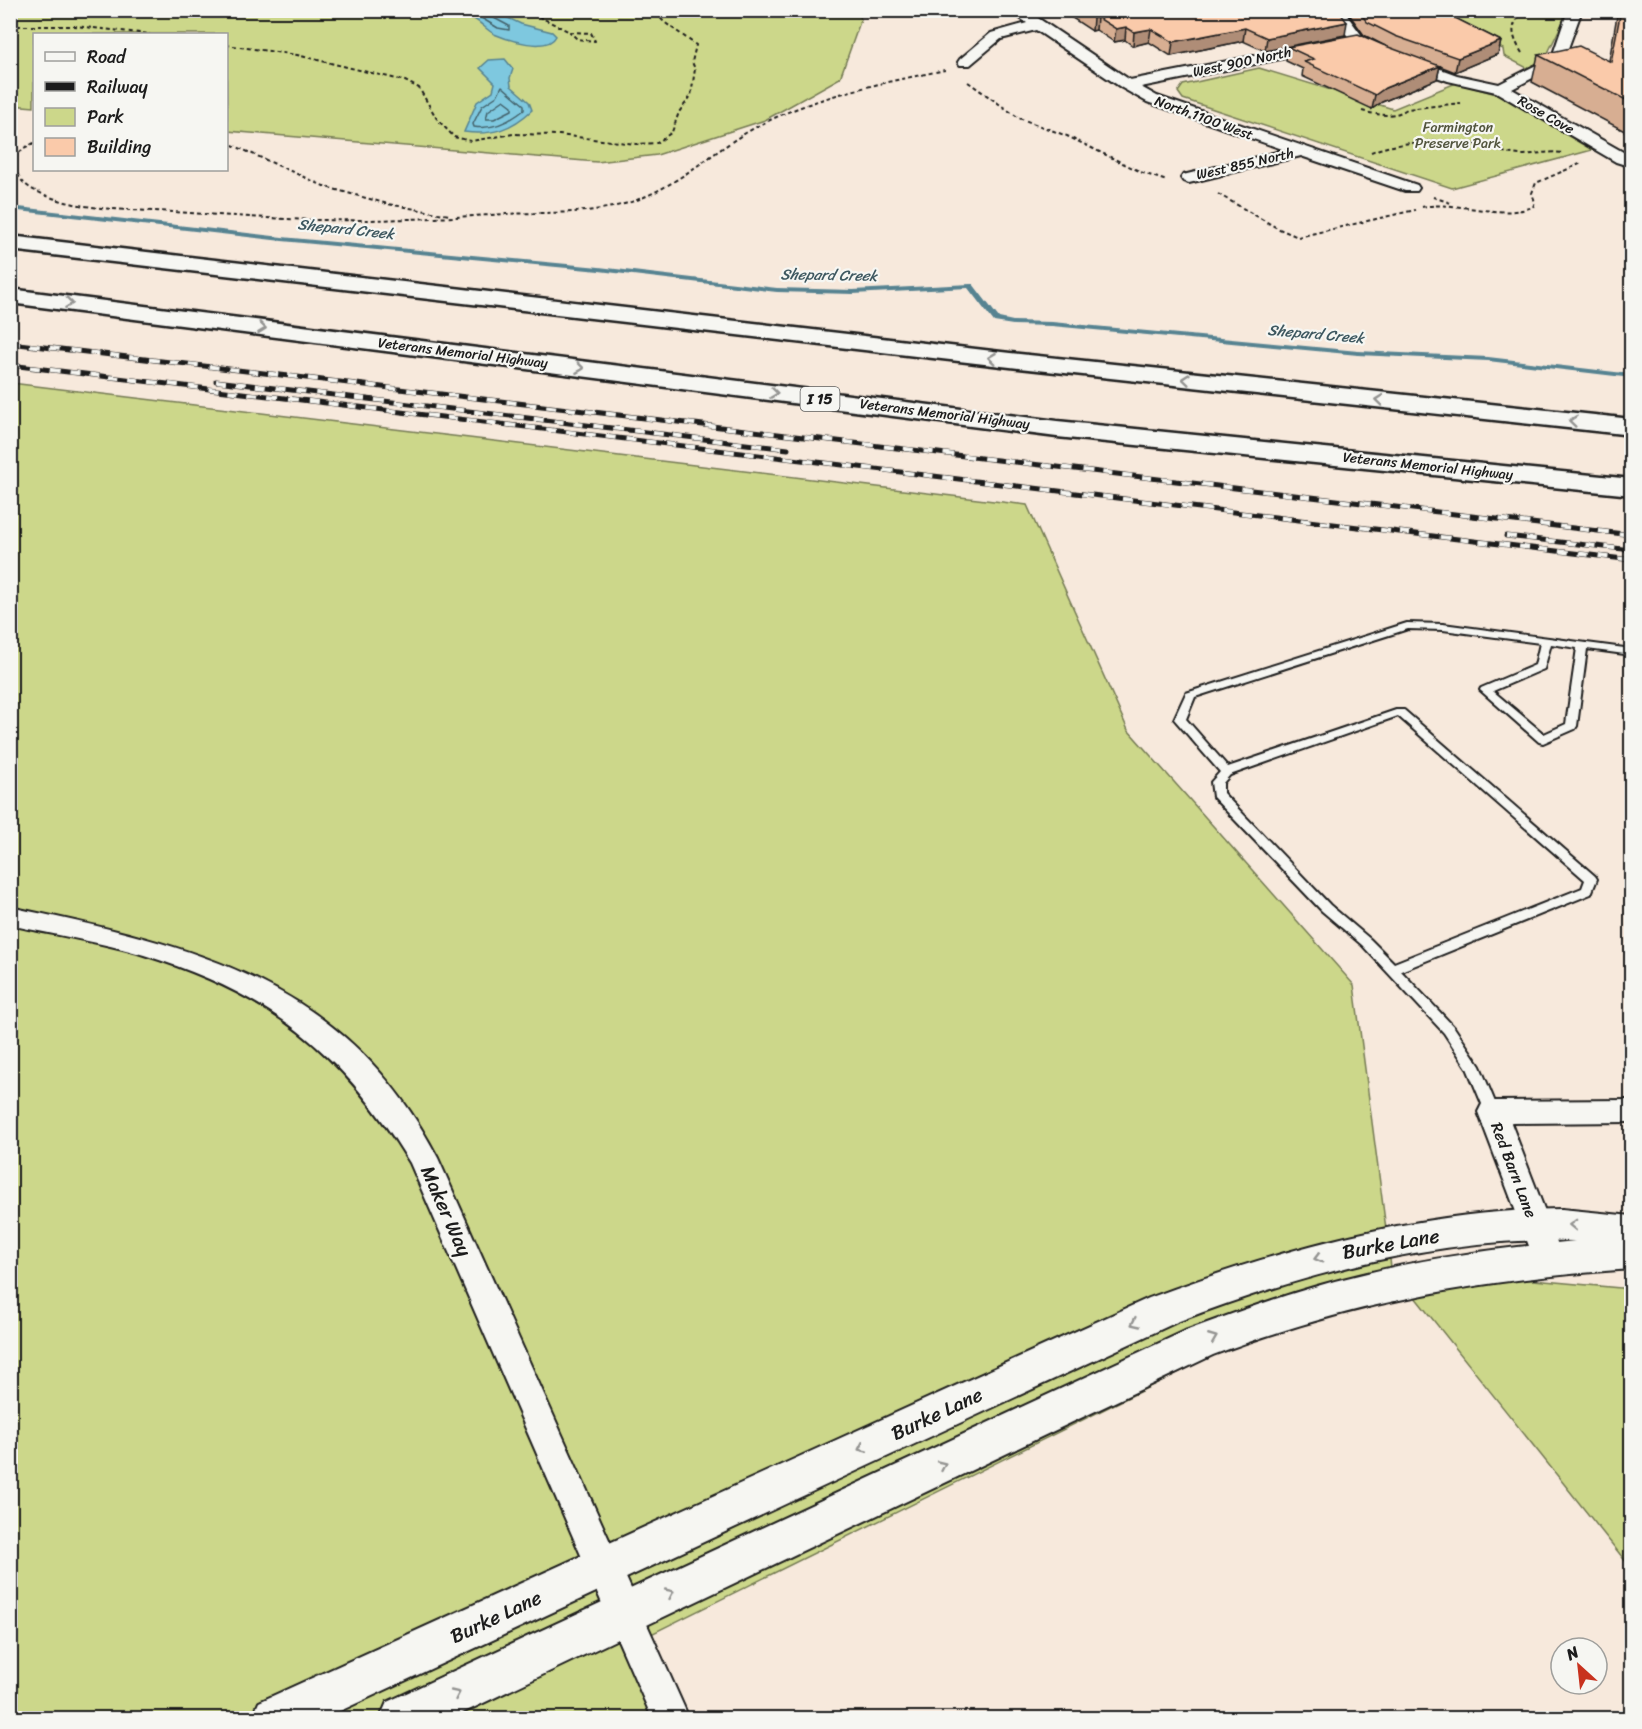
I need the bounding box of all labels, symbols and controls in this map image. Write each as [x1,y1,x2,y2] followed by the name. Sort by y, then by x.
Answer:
[33,33,228,171] legend
[1190,39,1294,85] street label: West 900 North
[87,41,127,73] text: Road
[87,71,149,103] text: Railway
[1151,89,1257,147] street label: North 1100 West
[1513,89,1579,141] street label: Rose Cove
[87,101,124,133] text: Park
[1415,115,1501,156] park label: Farmington Preserve Park
[87,131,151,163] text: Building
[1194,141,1296,187] street label: West 855 North
[297,211,397,247] water label: Shepard Creek
[780,261,879,289] water label: Shepard Creek
[64,297,73,309] one-way arrow
[1267,317,1366,351] water label: Shepard Creek
[257,321,267,334] one-way arrow
[377,330,550,376] street label: Veterans Memorial Highway
[987,352,996,365] one-way arrow
[576,362,585,374] one-way arrow
[1181,373,1190,386] one-way arrow
[769,386,779,398] one-way arrow
[800,387,840,411] road number: I 15
[859,391,1032,437] street label: Veterans Memorial Highway
[1375,394,1384,407] one-way arrow
[1569,415,1578,428] one-way arrow
[1342,445,1515,487] street label: Veterans Memorial Highway
[1482,1118,1546,1222] street label: Red Barn Lane
[410,1160,482,1263] street label: Maker Way
[1340,1218,1442,1270] street label: Burke Lane
[1569,1219,1578,1231] one-way arrow
[1314,1251,1324,1264] one-way arrow
[1130,1315,1141,1327] one-way arrow
[1207,1332,1218,1345] one-way arrow
[885,1377,989,1451] street label: Burke Lane
[858,1441,869,1453] one-way arrow
[935,1460,946,1472] one-way arrow
[444,1580,548,1654] street label: Burke Lane
[664,1588,675,1600] one-way arrow
[1549,1636,1609,1696] north arrow
[1560,1637,1585,1669] text: N
[449,1689,460,1701] one-way arrow

